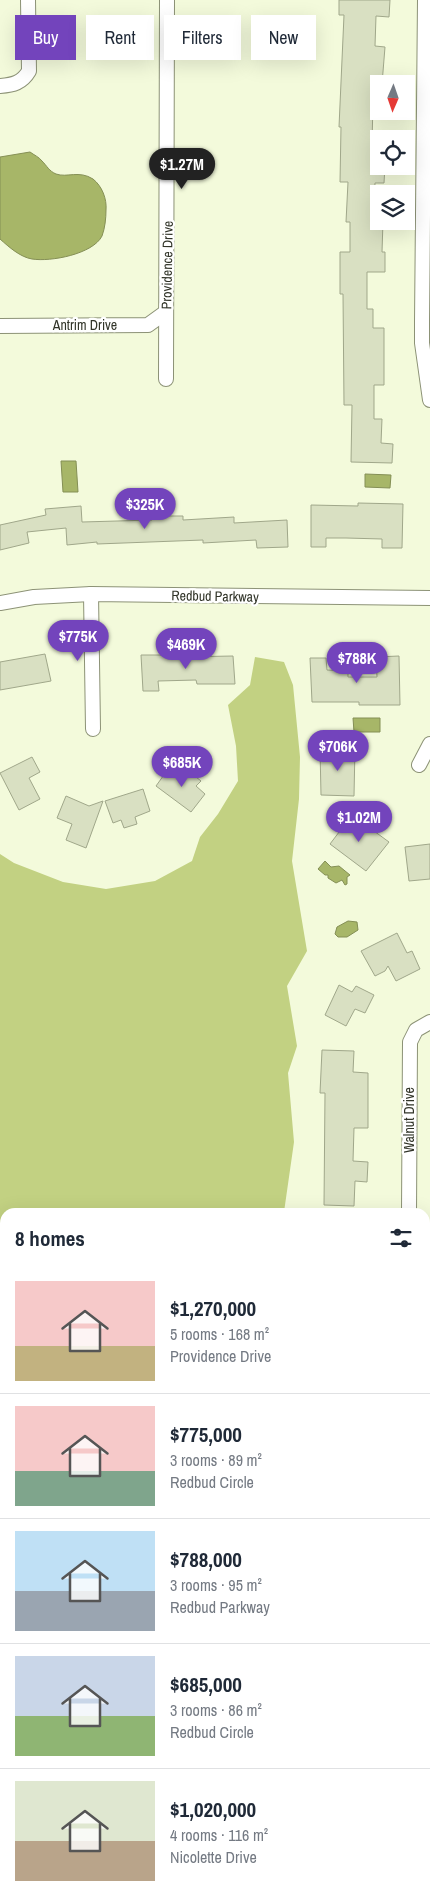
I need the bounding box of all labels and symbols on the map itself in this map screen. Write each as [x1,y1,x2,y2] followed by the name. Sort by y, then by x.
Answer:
[370,75,415,120] north arrow
[141,148,223,190] pin: $1.27M
[157,220,177,310] street label: Providence Drive
[52,316,117,334] street label: Antrim Drive
[110,488,180,530] pin: $325K
[171,586,259,606] street label: Redbud Parkway
[43,620,113,662] pin: $775K
[151,628,221,670] pin: $469K
[322,642,392,684] pin: $788K
[303,730,373,772] pin: $706K
[147,746,217,788] pin: $685K
[318,800,400,843] pin: $1.02M
[400,1087,418,1153] street label: Walnut Drive

